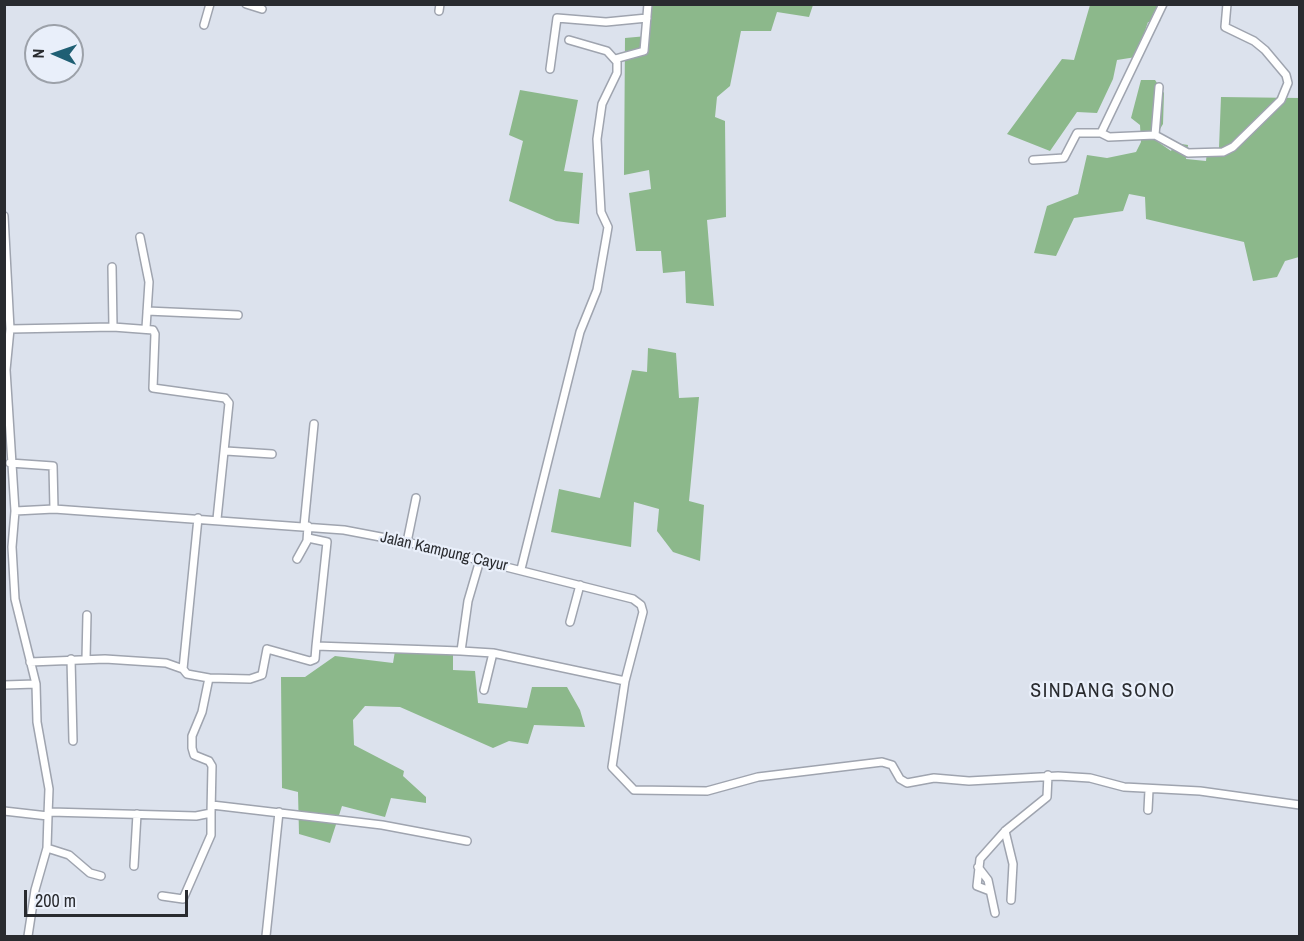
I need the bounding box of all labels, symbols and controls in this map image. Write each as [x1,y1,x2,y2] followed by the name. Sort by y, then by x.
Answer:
[24,24,84,84] north arrow
[27,48,49,59] text: N
[379,528,509,576] street label: Jalan Kampung Cayur
[1030,680,1176,704] district label: SINDANG SONO
[27,878,190,916] scale bar
[35,888,76,913] text: 200 m

